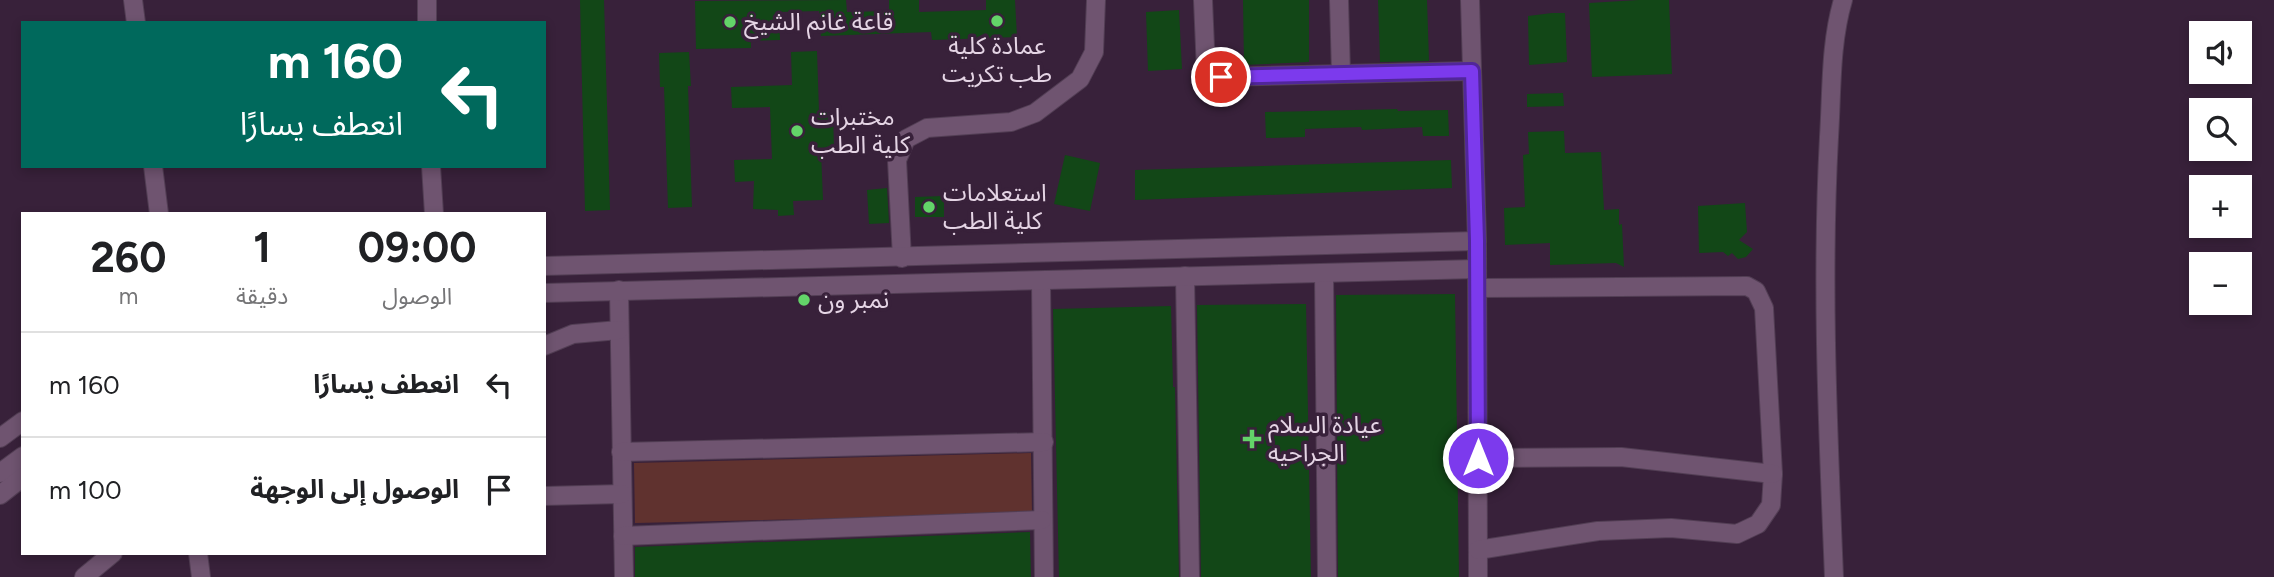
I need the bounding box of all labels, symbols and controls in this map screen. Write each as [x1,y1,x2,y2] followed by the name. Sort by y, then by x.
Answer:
[744,7,893,39] place label: قاعة غانم الشيخ
[989,13,1005,29] marker: عمادة كلية طب تكريت
[722,14,738,30] marker: قاعة غانم الشيخ
[2189,21,2252,315] map controls
[2189,21,2252,84] button: sound
[268,31,403,90] text: 160 m
[942,31,1052,88] place label: عمادة كلية طب تكريت
[1191,47,1251,107] pin
[427,49,518,140] icon: left
[1202,58,1240,96] icon: arrive
[2189,98,2252,161] button: search
[811,102,911,159] place label: مختبرات كلية الطب
[240,105,403,143] text: انعطف يسارًا
[789,123,805,139] marker: مختبرات كلية الطب
[2189,175,2252,238] button: +
[943,178,1047,235] place label: استعلامات كلية الطب
[921,199,937,215] marker: استعلامات كلية الطب
[253,222,271,273] text: 1
[358,222,477,273] text: 09:00
[91,232,166,283] text: 260
[2189,252,2252,315] button: −
[119,282,138,310] text: m
[236,282,288,310] text: دقيقة
[382,282,452,310] text: الوصول
[818,285,889,314] place label: نمبر ون
[796,292,812,308] marker: نمبر ون
[480,366,518,404] icon: left
[313,368,459,400] text: انعطف يسارًا
[49,369,120,401] text: 160 m
[1268,410,1381,467] place label: عيادة السلام الجراحيه
[1441,421,1515,495] position arrow
[1242,429,1262,449] marker: عيادة السلام الجراحيه
[480,471,518,509] icon: arrive
[250,473,459,505] text: الوصول إلى الوجهة
[49,474,122,506] text: 100 m

